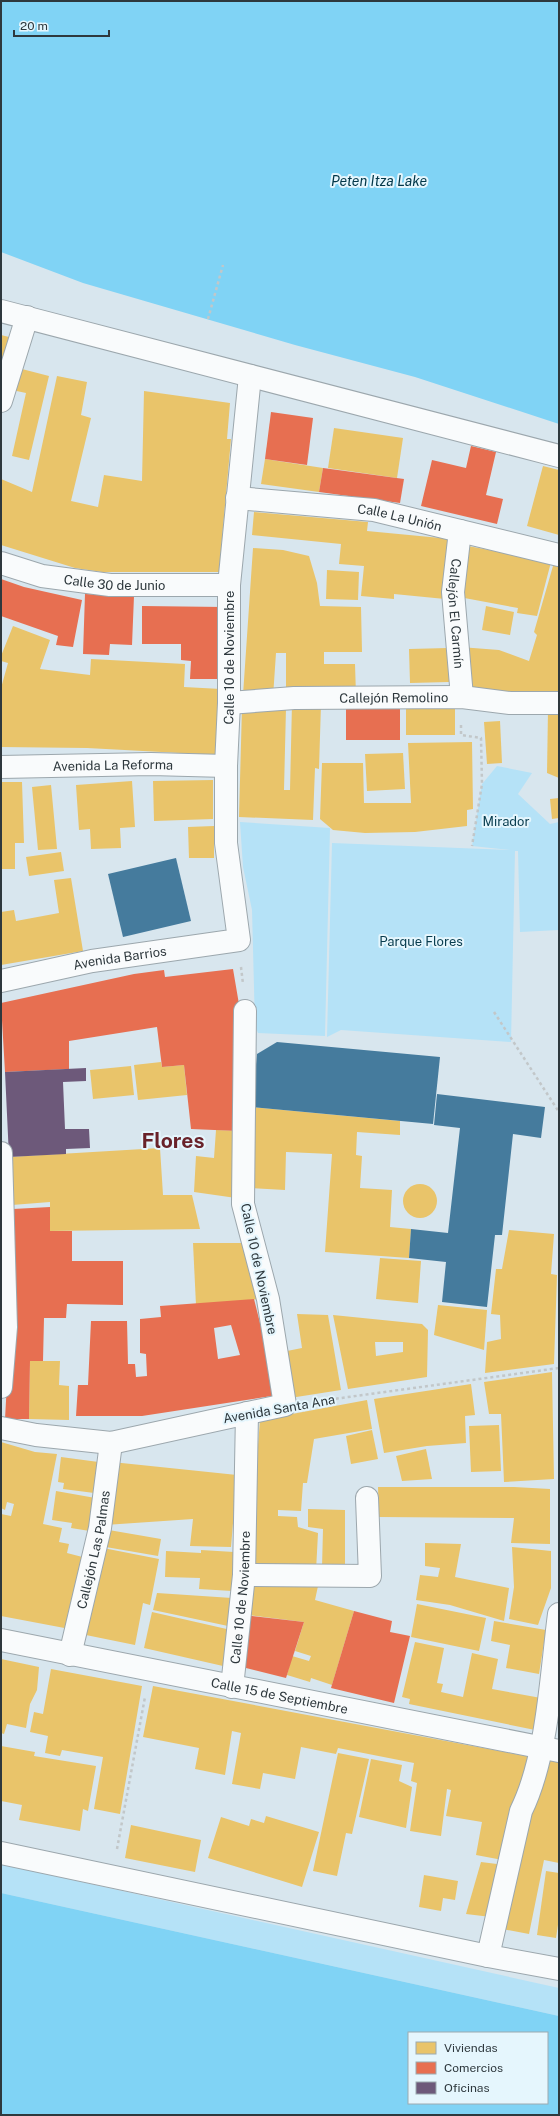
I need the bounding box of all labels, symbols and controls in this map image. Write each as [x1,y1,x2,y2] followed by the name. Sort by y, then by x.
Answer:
[14,12,109,38] scale bar
[20,19,48,33] text: 20 m
[331,173,427,189] water label: Peten Itza Lake
[357,501,443,534] street label: Calle La Unión
[445,558,467,669] street label: Callejón El Carmín
[63,571,165,593] street label: Calle 30 de Junio
[220,591,237,725] street label: Calle 10 de Noviembre
[339,690,448,705] street label: Callejón Remolino
[53,756,173,773] street label: Avenida La Reforma
[482,814,530,829] park label: Mirador
[379,934,463,949] park label: Parque Flores
[71,943,167,972] street label: Avenida Barrios
[141,1128,205,1153] district label: Flores
[238,1202,280,1336] street label: Calle 10 de Noviembre
[222,1392,336,1426] street label: Avenida Santa Ana
[74,1490,112,1610] street label: Callejón Las Palmas
[227,1531,252,1665] street label: Calle 10 de Noviembre
[210,1674,349,1716] street label: Calle 15 de Septiembre
[408,2032,548,2104] legend
[444,2041,498,2055] text: Viviendas
[444,2061,503,2075] text: Comercios
[444,2081,490,2095] text: Oficinas

